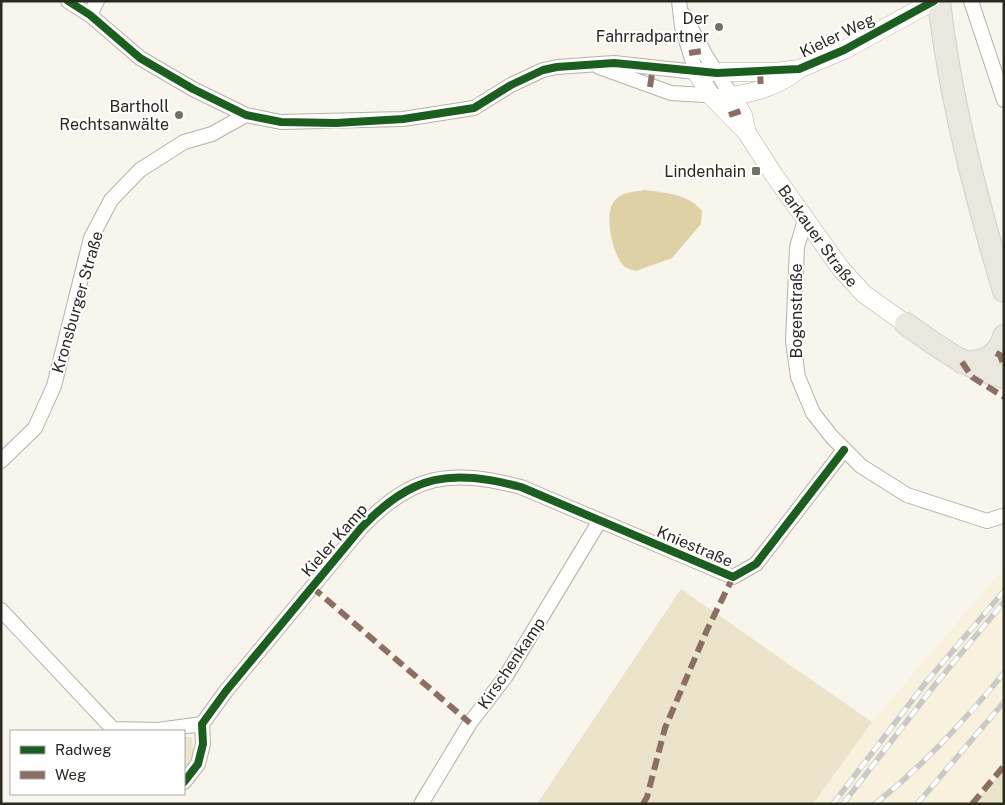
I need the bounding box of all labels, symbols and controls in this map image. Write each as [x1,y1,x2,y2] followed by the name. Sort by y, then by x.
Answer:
[596,9,709,46] place label: Der Fahrradpartner
[797,9,878,62] street label: Kieler Weg
[713,21,725,33] marker: Der Fahrradpartner
[59,97,169,134] place label: Bartholl Rechtsanwälte
[173,109,185,121] marker: Bartholl Rechtsanwälte
[664,162,746,181] place label: Lindenhain
[750,165,762,177] marker: Lindenhain
[774,181,862,291] street label: Barkauer Straße
[48,229,107,375] street label: Kronsburger Straße
[787,263,806,359] street label: Bogenstraße
[297,500,371,581] street label: Kieler Kamp
[654,522,736,571] street label: Kniestraße
[474,614,549,713] street label: Kirschenkamp
[10,730,185,795] legend
[55,741,112,758] text: Radweg
[55,766,86,783] text: Weg

